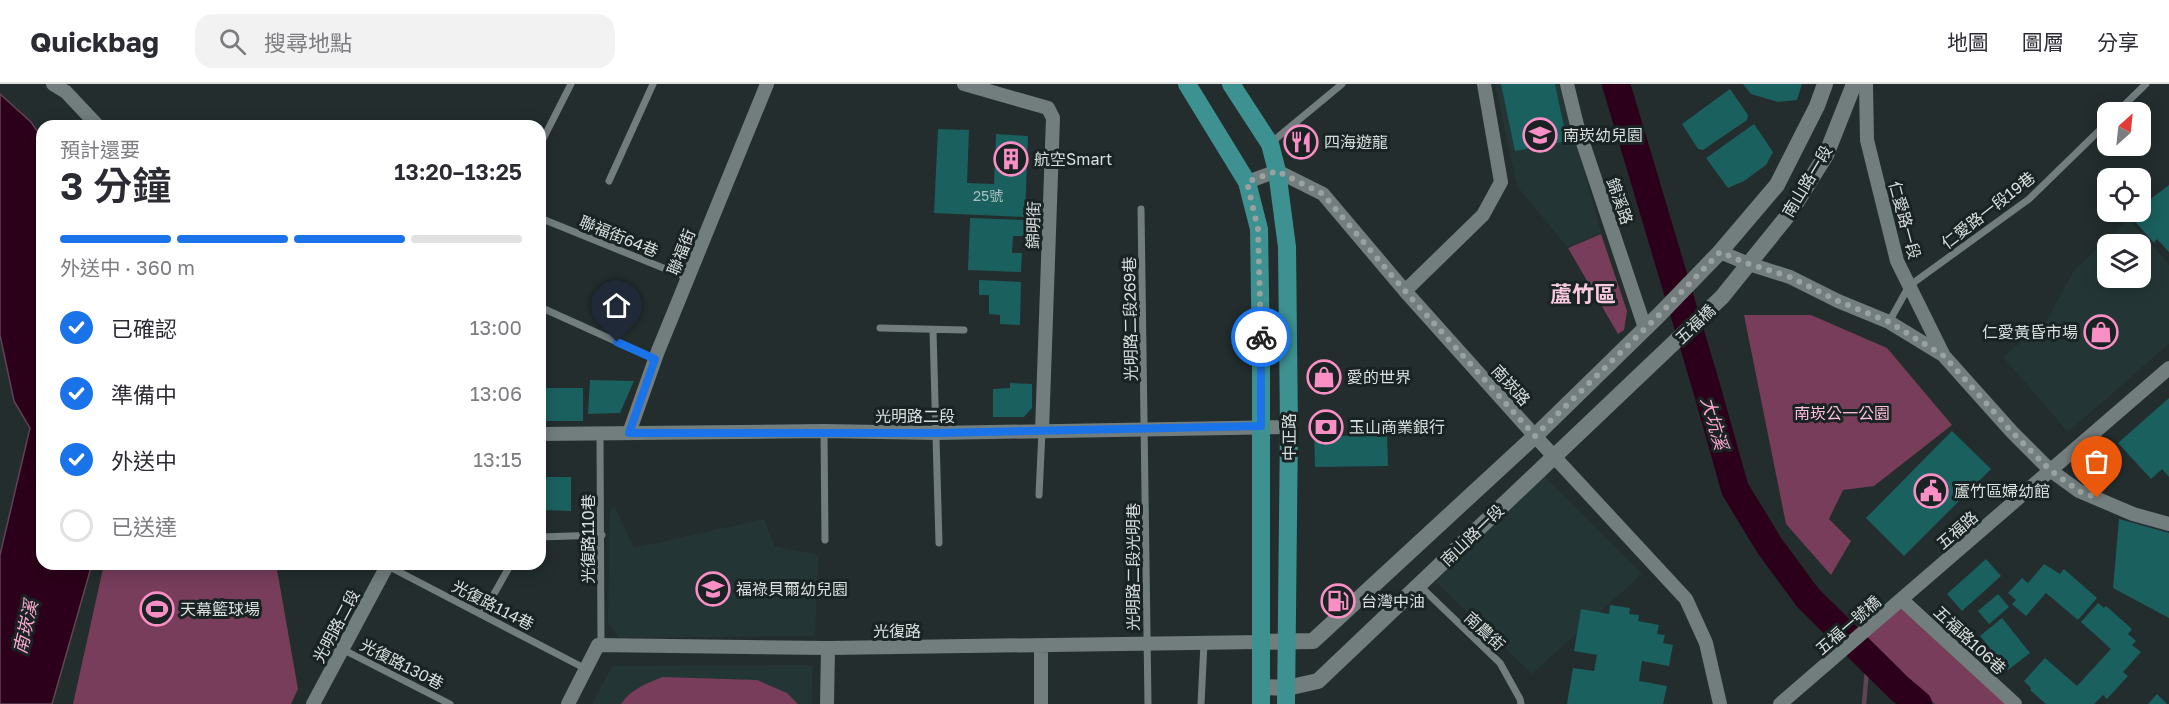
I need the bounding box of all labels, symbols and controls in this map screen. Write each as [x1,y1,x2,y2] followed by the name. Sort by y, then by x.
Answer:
[195,14,615,68] search box
[30,25,159,58] text: Quickbag
[216,25,249,58] icon: search
[264,29,352,56] text: 搜尋地點
[1947,29,1989,55] text: 地圖
[2022,29,2064,55] text: 圖層
[2097,29,2139,55] text: 分享
[2097,102,2151,156] north arrow
[2097,102,2151,288] map controls
[1522,117,1558,153] school or university icon: 南崁幼兒園
[1283,124,1319,160] restaurant icon: 四海遊龍
[1563,125,1643,145] place label: 南崁幼兒園
[1324,132,1388,152] place label: 四海遊龍
[60,137,140,161] text: 預計還要
[993,141,1029,177] building icon: 航空Smart
[1778,142,1836,220] street label: 南山路一段
[1034,149,1112,169] place label: 航空Smart
[394,158,522,185] text: 13:20–13:25
[60,162,171,209] text: 3 分鐘
[1937,167,2039,253] street label: 仁愛路一段19巷
[2097,168,2151,222] button: locate
[1603,175,1637,227] street label: 錦溪路
[1885,179,1925,261] street label: 仁愛路一段
[973,187,1003,204] house number: 25號
[1022,201,1044,249] street label: 錦明街
[577,211,661,261] street label: 聯福街64巷
[663,226,699,278] street label: 聯福街
[2097,234,2151,288] button: layers
[60,255,195,279] text: 外送中 · 360 m
[1119,257,1141,381] street label: 光明路二段269巷
[591,280,642,342] pin
[1550,280,1616,307] district label: 蘆竹區
[600,289,633,322] icon: home
[1671,300,1719,348] street label: 五福橋
[1231,307,1291,367] courier
[60,311,93,344] icon: check
[2083,314,2119,350] shop icon: 仁愛黃昏市場
[111,315,177,342] text: 已確認
[470,315,522,339] text: 13:00
[1245,321,1278,354] icon: bike
[1982,322,2078,342] place label: 仁愛黃昏市場
[1306,359,1342,395] shop icon: 愛的世界
[1488,360,1534,410] street label: 南崁路
[1347,367,1411,387] place label: 愛的世界
[60,377,93,410] icon: check
[111,381,177,408] text: 準備中
[470,381,522,405] text: 13:06
[1697,394,1734,455] water label: 大坑溪
[1794,403,1890,423] park label: 南崁公一公園
[875,406,955,426] street label: 光明路二段
[1308,409,1344,445] bank icon: 玉山商業銀行
[1279,413,1299,461] street label: 中正路
[1349,417,1445,437] place label: 玉山商業銀行
[2071,436,2122,498] pin
[60,443,93,476] icon: check
[2080,445,2113,478] icon: bag
[111,447,177,474] text: 外送中
[473,447,522,471] text: 13:15
[1913,473,1949,509] public building icon: 蘆竹區婦幼館
[1954,481,2050,501] place label: 蘆竹區婦幼館
[578,494,598,584] street label: 光復路110巷
[1436,500,1508,570] street label: 南山路一段
[1123,503,1143,631] street label: 光明路二段光明巷
[1932,507,1982,553] street label: 五福路
[111,513,177,540] text: 已送達
[695,571,731,607] school or university icon: 福祿貝爾幼兒園
[449,576,537,634] street label: 光復路114巷
[736,579,848,599] place label: 福祿貝爾幼兒園
[1320,583,1356,619] fuel station icon: 台灣中油
[308,586,364,666] street label: 光明路二段
[139,591,175,627] sports icon: 天幕籃球場
[1361,591,1425,611] place label: 台灣中油
[1811,591,1885,659] street label: 五福一號橋
[8,595,42,656] water label: 南崁溪
[180,599,260,619] place label: 天幕籃球場
[1930,602,2010,678] street label: 五福路106巷
[1461,607,1509,655] street label: 南農街
[873,621,921,641] street label: 光復路
[357,634,447,694] street label: 光復路130巷

